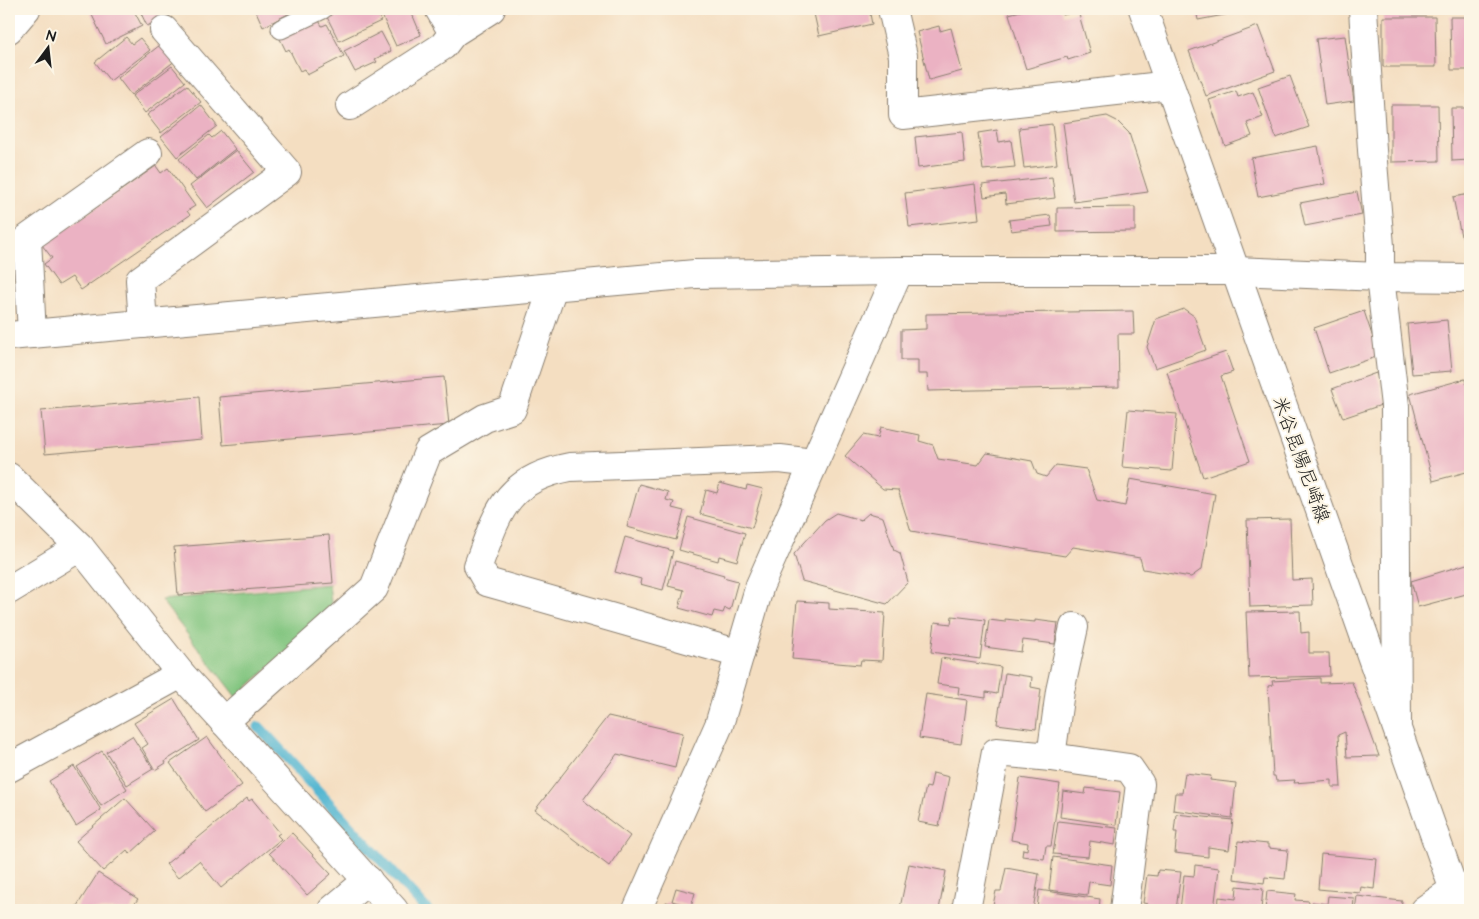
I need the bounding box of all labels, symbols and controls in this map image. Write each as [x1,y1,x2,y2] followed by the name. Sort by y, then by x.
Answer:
[22,22,72,72] north arrow
[44,26,58,47] text: N
[1265,392,1336,527] street label: 米谷昆陽尼崎線

